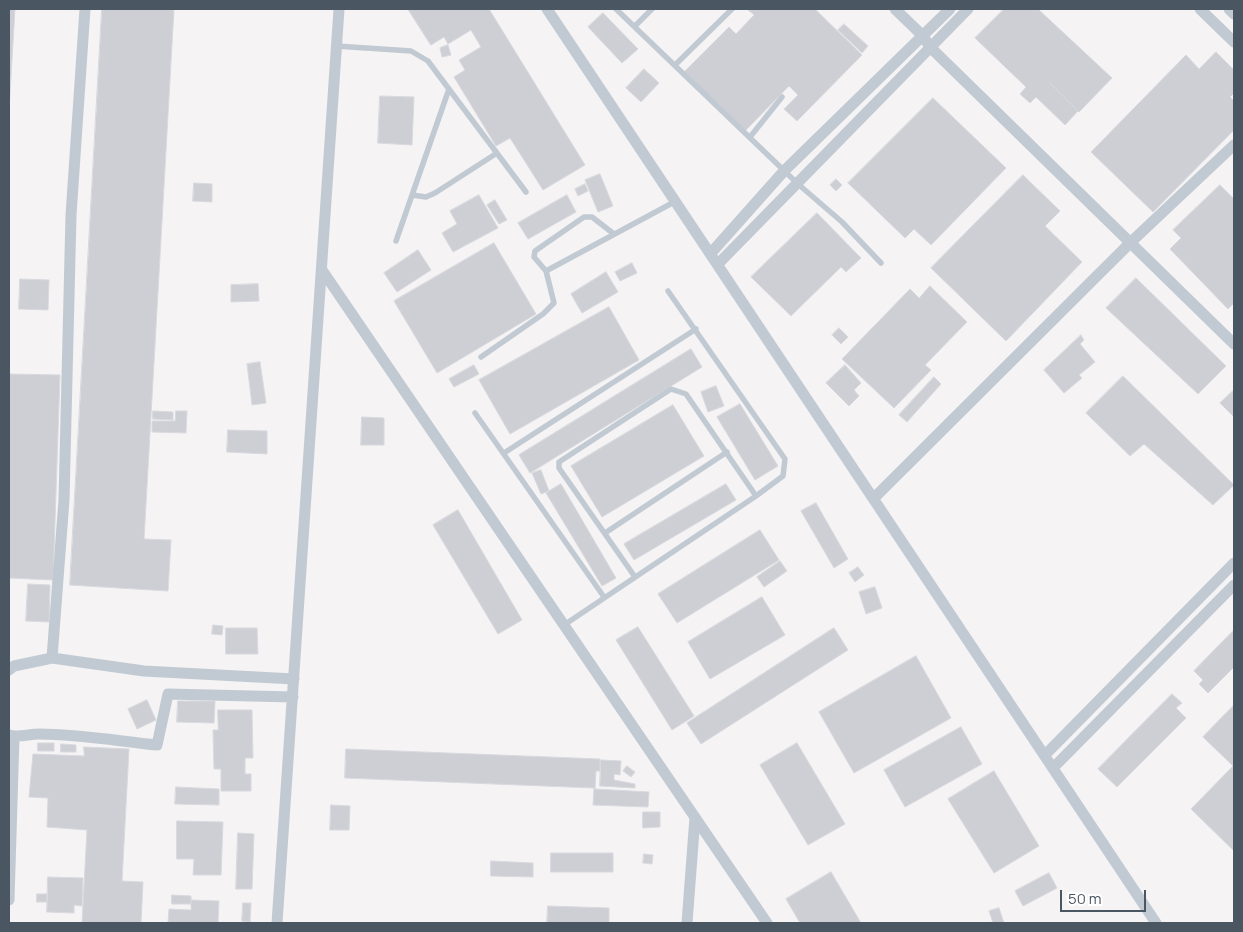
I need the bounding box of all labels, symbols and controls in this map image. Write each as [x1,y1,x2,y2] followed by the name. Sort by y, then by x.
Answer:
[1063,880,1149,912] scale bar
[1068,888,1102,909] text: 50 m

